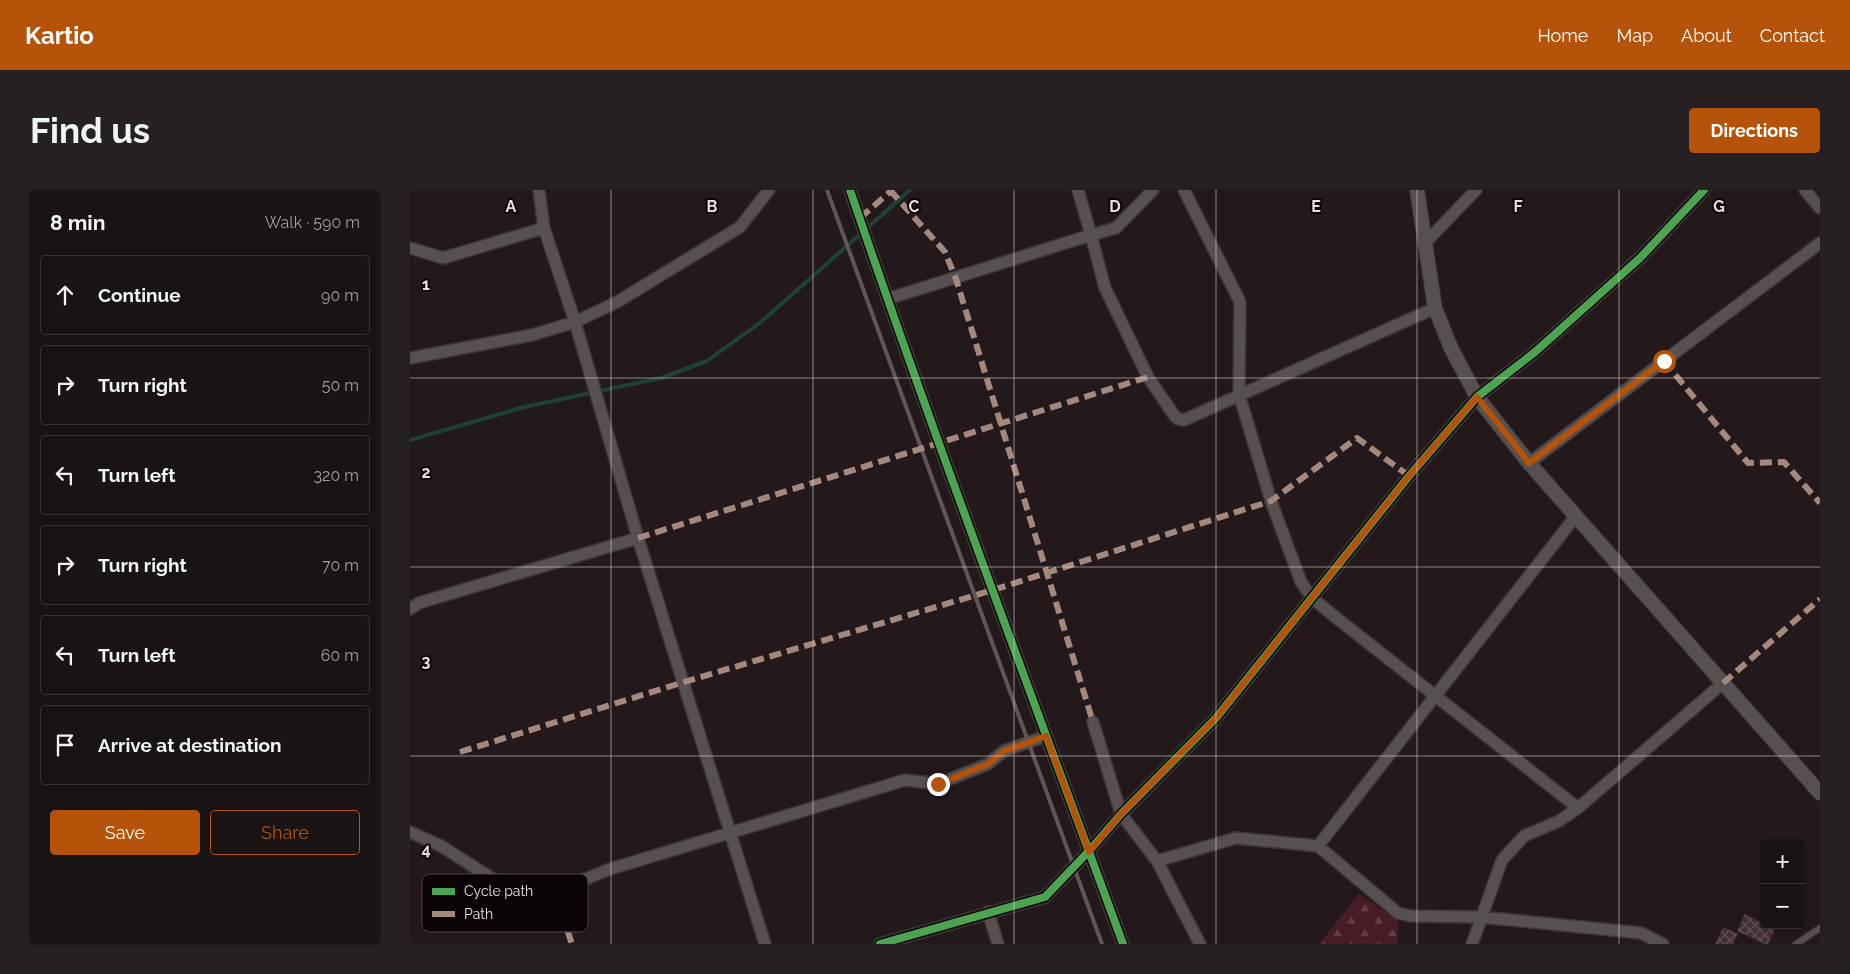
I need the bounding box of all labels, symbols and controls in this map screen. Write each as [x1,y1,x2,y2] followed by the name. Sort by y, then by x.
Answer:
[25,21,94,50] text: Kartio
[1537,25,1588,46] text: Home
[1616,25,1653,46] text: Map
[1681,25,1732,46] text: About
[1760,25,1825,46] text: Contact
[1689,108,1820,153] button: Directions
[30,110,150,151] text: Find us
[506,197,517,216] text: A
[707,197,718,216] text: B
[909,197,920,216] text: C
[1109,197,1121,216] text: D
[1311,197,1321,216] text: E
[1513,197,1523,216] text: F
[1713,197,1725,216] text: G
[50,210,105,235] text: 8 min
[265,213,360,232] text: Walk · 590 m
[422,275,430,294] text: 1
[51,281,79,309] icon: ahead
[98,284,181,306] text: Continue
[321,286,359,305] text: 90 m
[1653,350,1676,373] route start
[51,371,79,399] icon: right
[98,374,187,396] text: Turn right
[322,376,359,395] text: 50 m
[51,461,79,489] icon: left
[421,463,431,482] text: 2
[98,464,175,486] text: Turn left
[314,466,359,485] text: 320 m
[51,551,79,579] icon: right
[98,554,187,576] text: Turn right
[322,556,359,575] text: 70 m
[51,641,79,669] icon: left
[98,644,175,666] text: Turn left
[321,646,359,665] text: 60 m
[422,652,431,671] text: 3
[51,731,79,759] icon: arrive
[98,734,282,756] text: Arrive at destination
[927,773,950,796] route end
[50,810,200,855] button: Save
[210,810,360,855] button: Share
[1760,839,1805,929] map controls
[1760,839,1805,884] button: +
[421,840,431,859] text: 4
[422,874,588,932] legend
[464,883,533,899] text: Cycle path
[1760,884,1805,929] button: −
[464,906,493,922] text: Path

